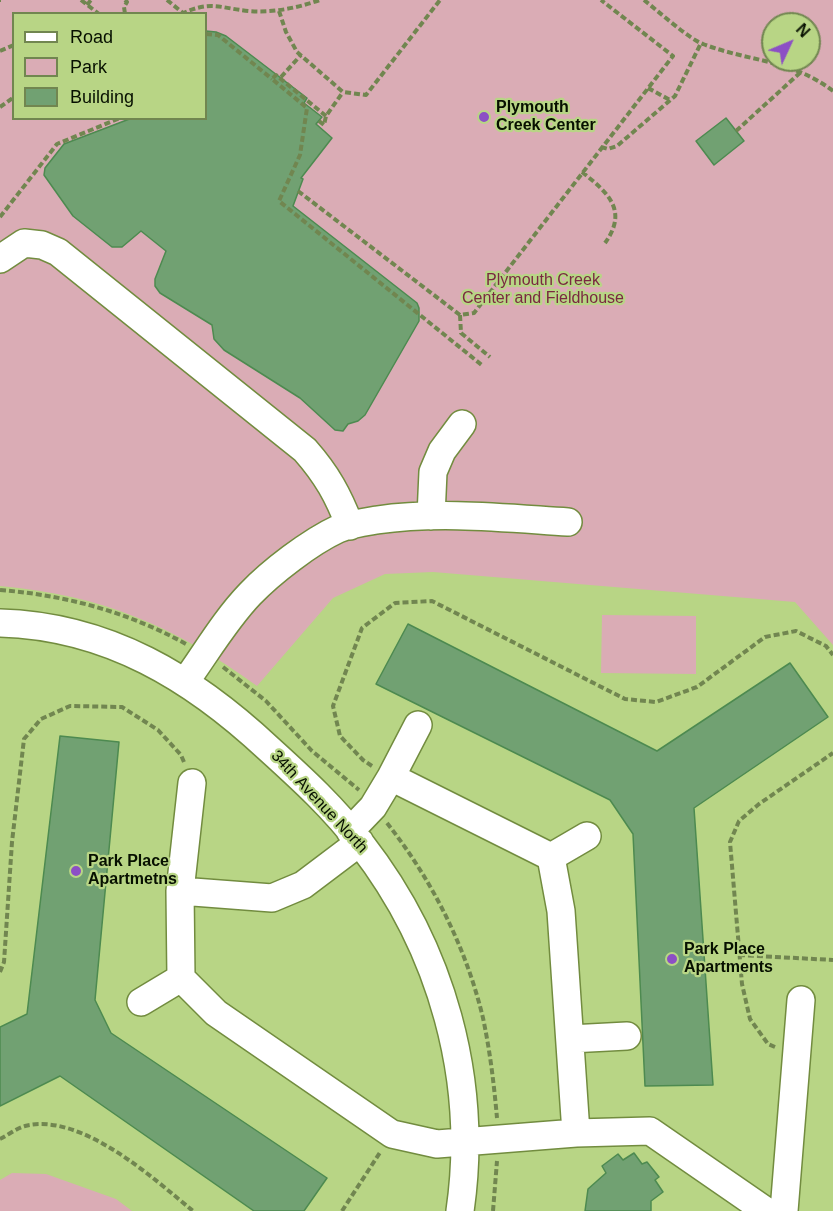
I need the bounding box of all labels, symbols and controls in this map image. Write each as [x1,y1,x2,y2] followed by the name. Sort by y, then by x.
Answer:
[12,12,207,120] legend
[761,12,821,72] north arrow
[793,20,813,41] text: N
[70,27,113,47] text: Road
[70,57,107,77] text: Park
[70,87,134,107] text: Building
[496,98,596,136] place label: Plymouth Creek Center
[477,110,491,124] marker: Plymouth Creek Center
[462,271,624,309] park label: Plymouth Creek Center and Fieldhouse
[267,747,371,857] street label: 34th Avenue North
[88,852,177,890] place label: Park Place Apartmetns
[69,864,83,878] marker: Park Place Apartmetns
[684,940,773,978] place label: Park Place Apartments
[665,952,679,966] marker: Park Place Apartments

